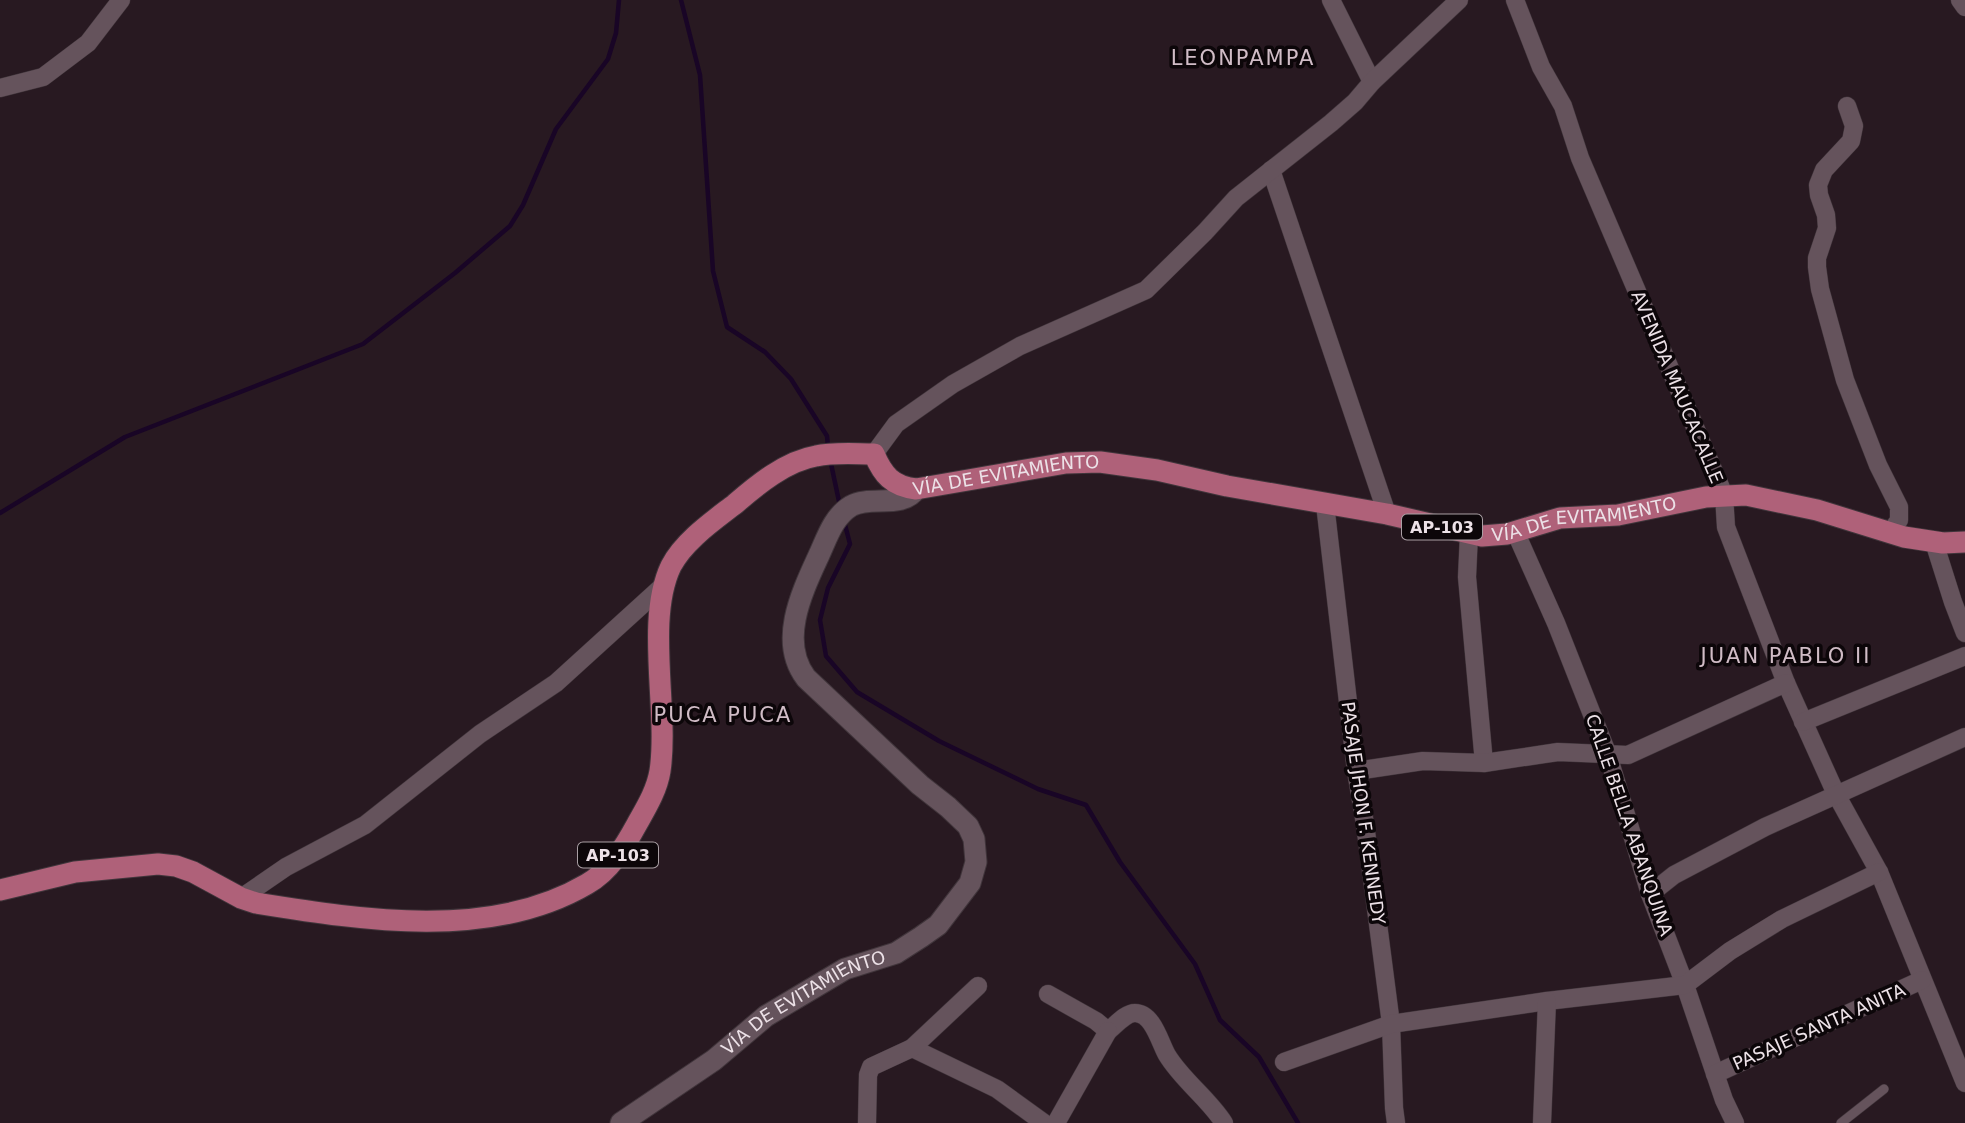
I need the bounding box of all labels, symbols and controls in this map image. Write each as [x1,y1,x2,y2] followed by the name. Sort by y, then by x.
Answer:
[1171,46,1315,70] district label: LEONPAMPA
[1627,287,1728,486] street label: AVENIDA MAUCACALLE
[911,451,1100,499] street label: VÍA DE EVITAMIENTO
[1491,492,1678,545] street label: VÍA DE EVITAMIENTO
[1402,514,1482,540] road number: AP-103
[1699,644,1871,668] district label: JUAN PABLO II
[1337,700,1390,927] street label: PASAJE JHON F. KENNEDY
[654,703,792,727] district label: PUCA PUCA
[1582,711,1678,939] street label: CALLE BELLA ABANQUINA
[578,842,658,868] road number: AP-103
[717,946,888,1059] street label: VÍA DE EVITAMIENTO
[1729,979,1909,1074] street label: PASAJE SANTA ANITA

